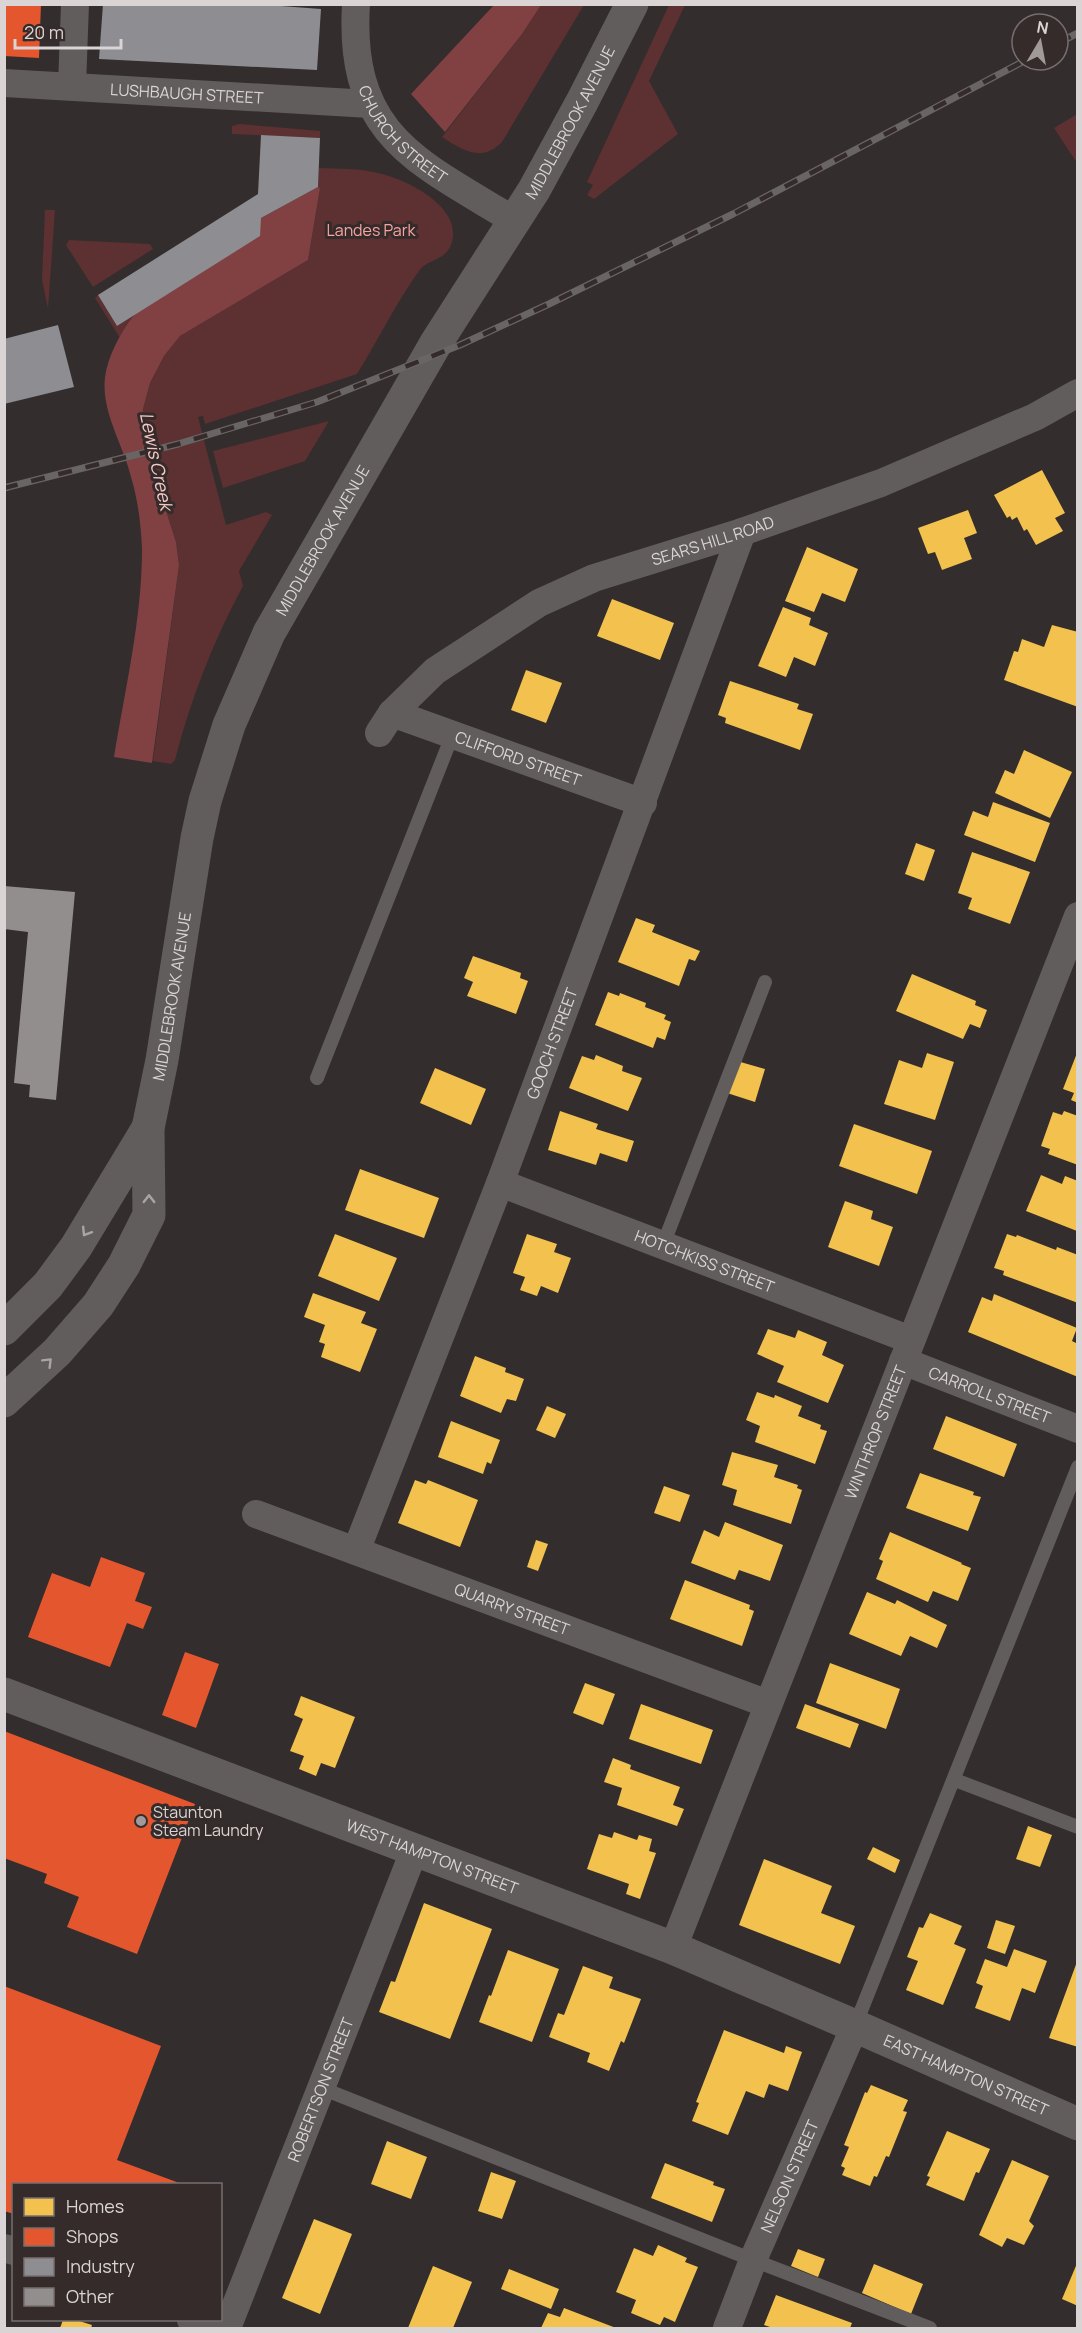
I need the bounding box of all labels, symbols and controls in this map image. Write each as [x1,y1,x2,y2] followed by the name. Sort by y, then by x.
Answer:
[15,12,122,50] scale bar
[1010,12,1070,72] north arrow
[1035,15,1050,39] text: N
[24,20,64,44] text: 20 m
[520,42,620,203] street label: MIDDLEBROOK AVENUE
[110,78,264,109] street label: LUSHBAUGH STREET
[354,82,452,188] street label: CHURCH STREET
[327,219,416,241] park label: Landes Park
[135,410,180,515] water label: Lewis Creek
[270,461,374,620] street label: MIDDLEBROOK AVENUE
[648,510,777,571] street label: SEARS HILL ROAD
[452,726,585,791] street label: CLIFFORD STREET
[147,910,196,1083] street label: MIDDLEBROOK AVENUE
[521,984,583,1102] street label: GOOCH STREET
[142,1195,155,1204] one-way arrow
[632,1224,778,1298] street label: HOTCHKISS STREET
[81,1226,93,1236] one-way arrow
[40,1358,51,1369] one-way arrow
[926,1361,1054,1428] street label: CARROLL STREET
[839,1362,912,1502] street label: WINTHROP STREET
[451,1578,573,1641] street label: QUARRY STREET
[153,1801,264,1841] place label: Staunton Steam Laundry
[134,1814,148,1828] marker: Staunton Steam Laundry
[343,1814,522,1899] street label: WEST HAMPTON STREET
[282,2014,359,2165] street label: ROBERTSON STREET
[880,2029,1052,2121] street label: EAST HAMPTON STREET
[755,2116,824,2236] street label: NELSON STREET
[12,2183,222,2321] legend
[66,2194,124,2218] text: Homes
[66,2224,118,2248] text: Shops
[66,2254,135,2278] text: Industry
[66,2284,114,2308] text: Other

